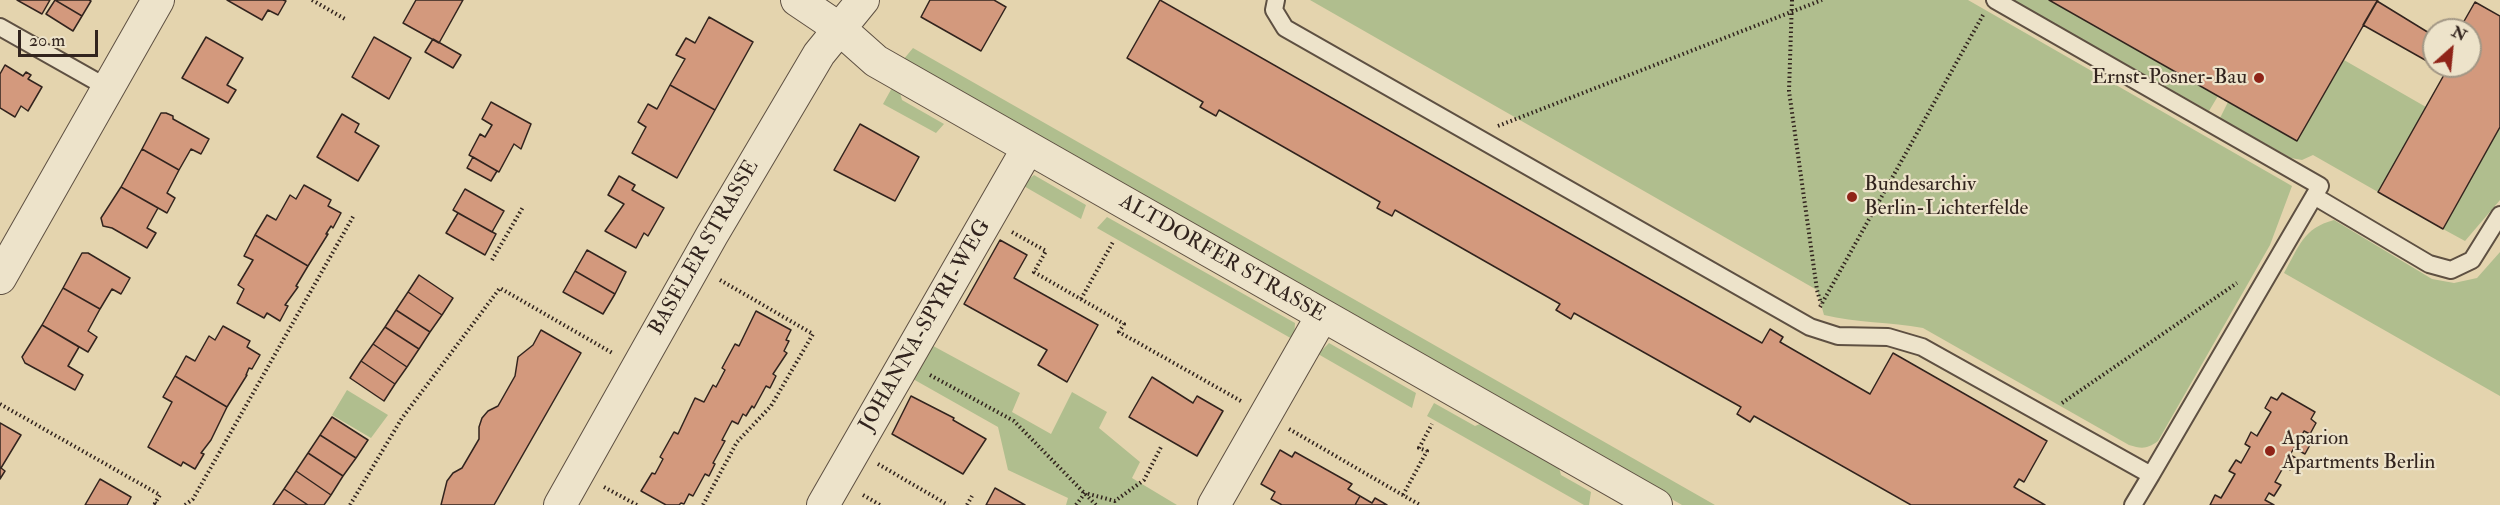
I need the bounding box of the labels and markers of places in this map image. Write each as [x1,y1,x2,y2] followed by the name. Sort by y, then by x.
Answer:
[2092,65,2247,91] place label: Ernst-Posner-Bau
[2252,71,2266,85] marker: Ernst-Posner-Bau
[1864,172,2028,222] place label: Bundesarchiv Berlin-Lichterfelde
[1845,190,1859,204] marker: Bundesarchiv Berlin-Lichterfelde
[2282,426,2435,476] place label: Aparion Apartments Berlin
[2263,444,2277,458] marker: Aparion Apartments Berlin

